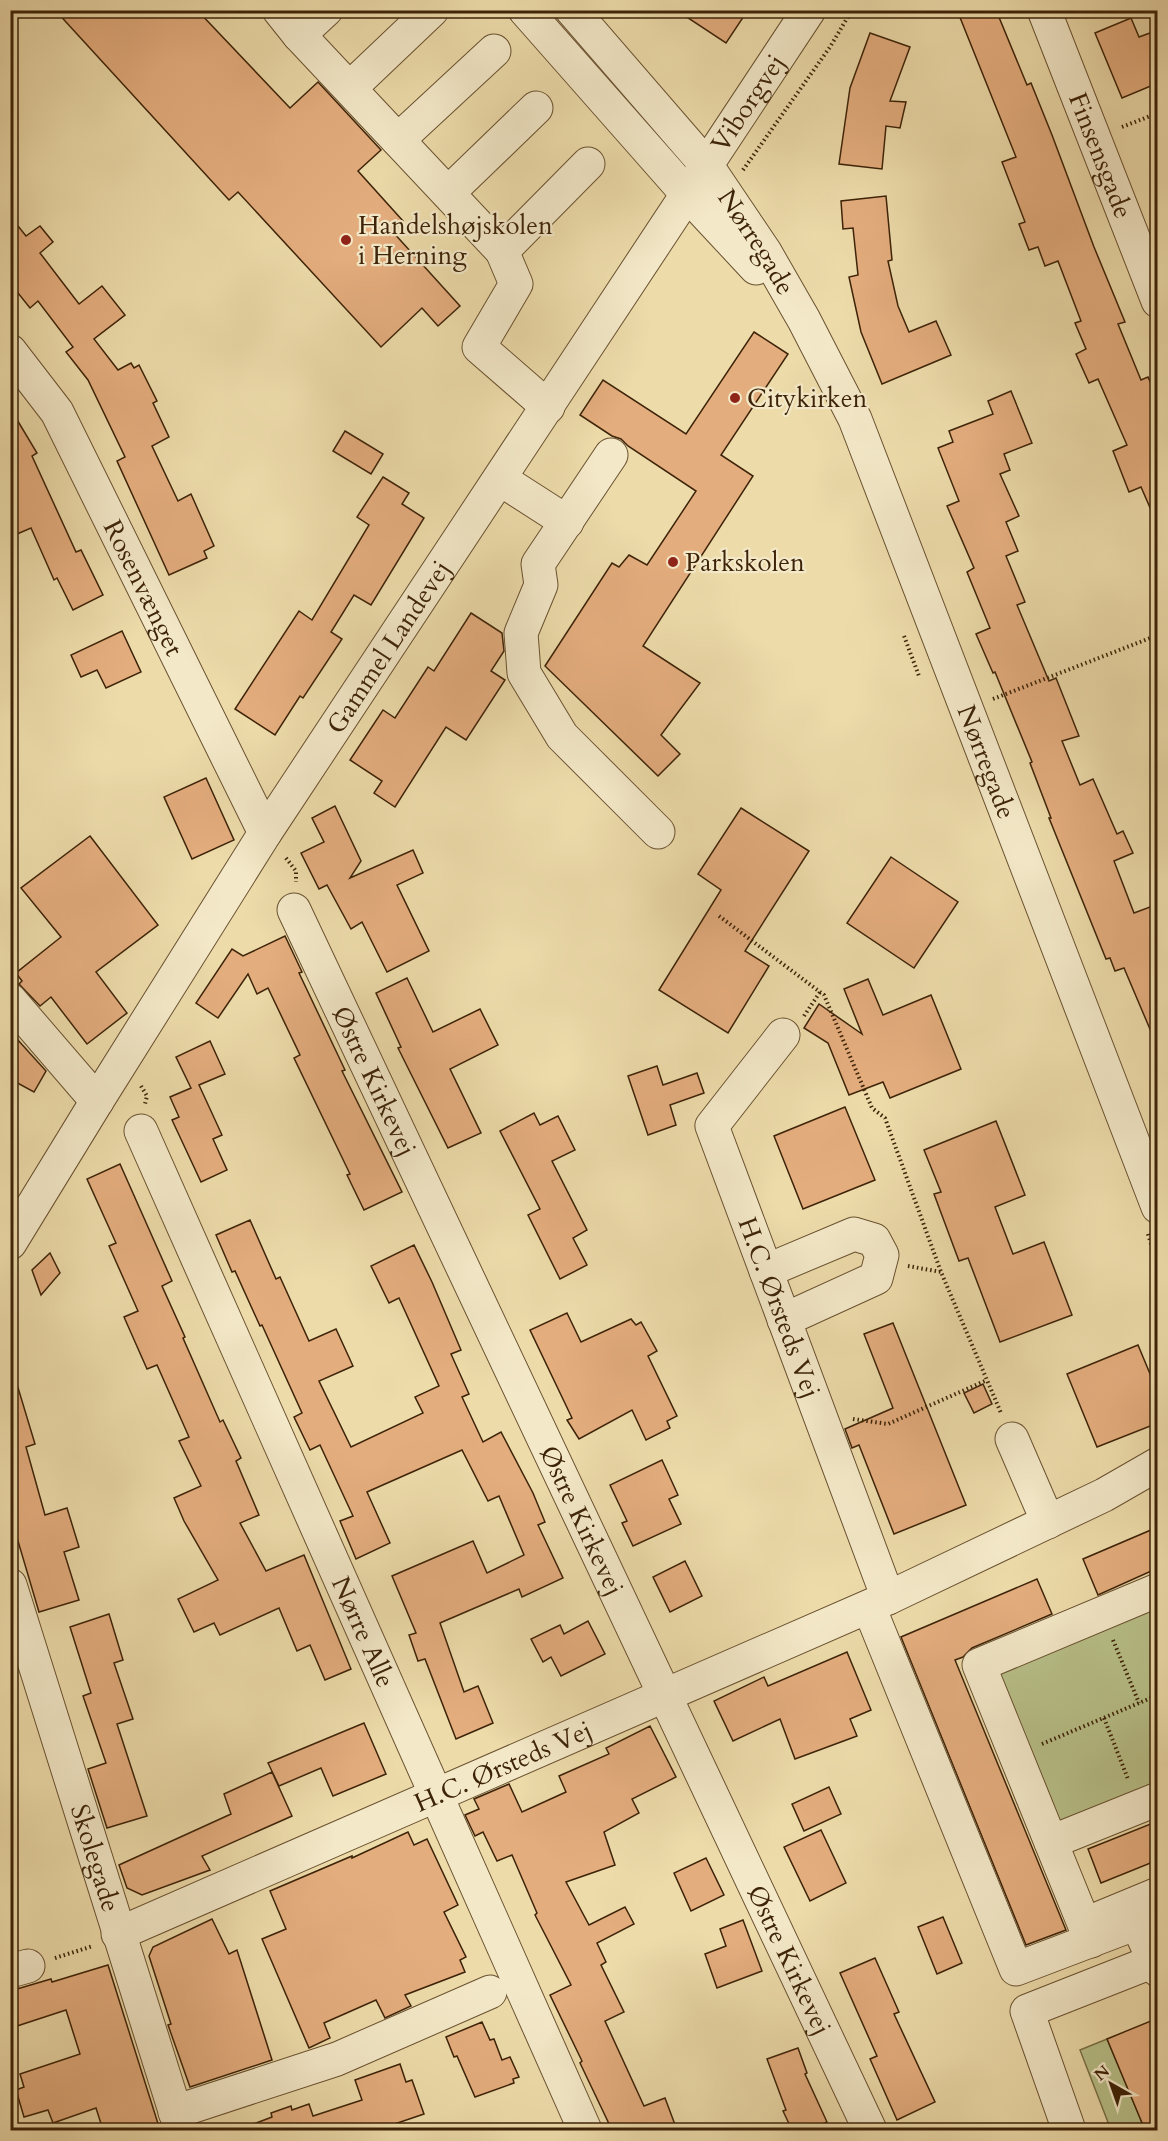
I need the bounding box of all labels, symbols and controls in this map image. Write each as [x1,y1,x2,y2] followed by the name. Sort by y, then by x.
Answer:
[702,47,793,159] street label: Viborgvej
[1060,87,1141,223] street label: Finsensgade
[710,182,803,301] street label: Nørregade
[358,208,553,273] place label: Handelshøjskolen i Herning
[339,233,353,247] marker: Handelshøjskolen i Herning
[747,381,868,416] place label: Citykirken
[728,391,742,405] marker: Citykirken
[95,514,192,662] street label: Rosenvænget
[685,545,805,580] place label: Parkskolen
[318,553,458,740] street label: Gammel Landevej
[666,555,680,569] marker: Parkskolen
[949,700,1025,824] street label: Nørregade
[324,1000,425,1162] street label: Østre Kirkevej
[730,1212,829,1403] street label: H.C. Ørsteds Vej
[532,1440,633,1601] street label: Østre Kirkevej
[324,1571,404,1693] street label: Nørre Alle
[409,1712,597,1820] street label: H.C. Ørsteds Vej
[62,1800,129,1916] street label: Skolegade
[739,1879,840,2041] street label: Østre Kirkevej
[1081,2054,1141,2114] north arrow
[1090,2060,1114,2086] text: N

